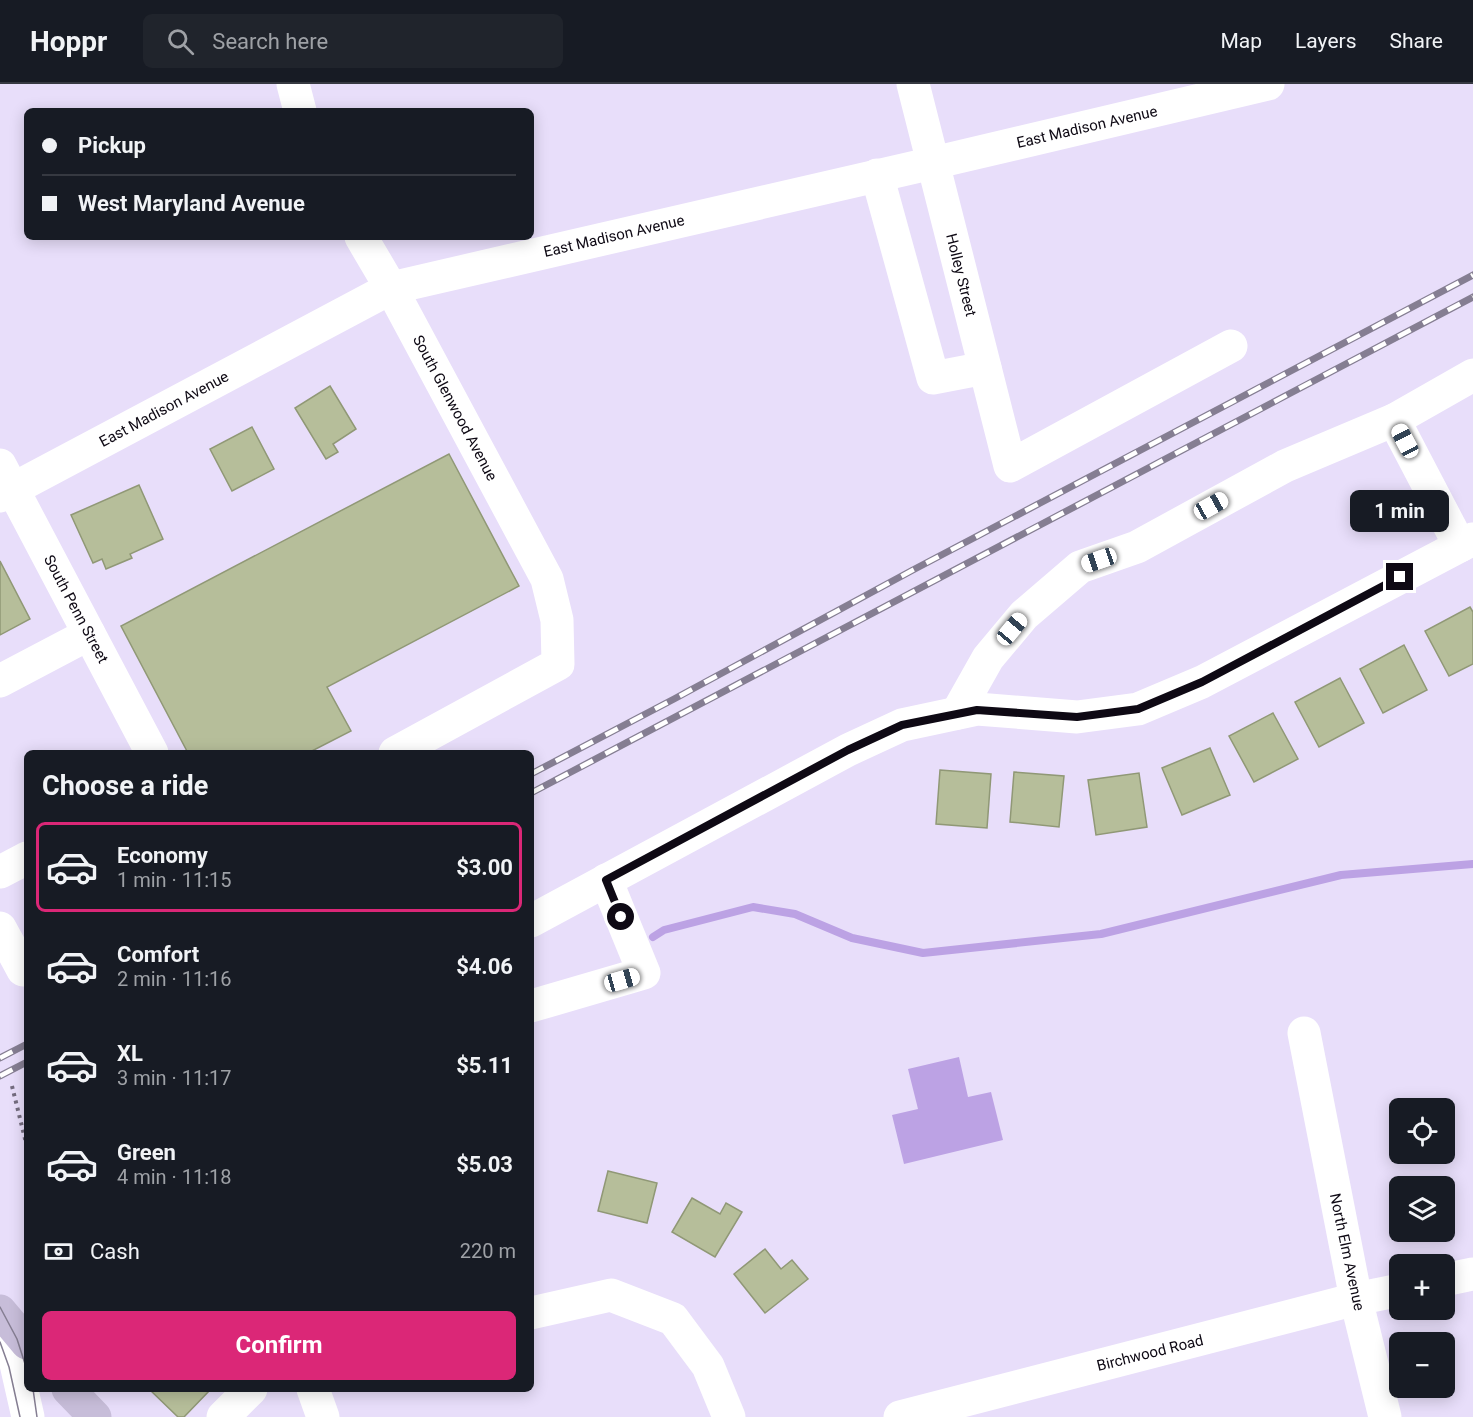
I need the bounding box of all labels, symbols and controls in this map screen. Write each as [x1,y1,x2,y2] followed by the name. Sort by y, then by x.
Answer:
[143,14,563,68] search box
[30,25,107,58] text: Hoppr
[164,25,197,58] icon: search
[212,29,328,54] text: Search here
[1220,29,1262,53] text: Map
[1295,29,1356,53] text: Layers
[1389,29,1443,53] text: Share
[1015,102,1159,152] street label: East Madison Avenue
[78,133,146,158] text: Pickup
[78,191,305,216] text: West Maryland Avenue
[542,211,686,261] street label: East Madison Avenue
[942,232,980,318] street label: Holley Street
[409,332,501,484] street label: South Glenwood Avenue
[96,367,232,451] street label: East Madison Avenue
[1389,421,1421,461] car
[1191,489,1231,523] car
[1350,490,1450,532] callout: 1 min
[1374,499,1425,523] text: 1 min
[1079,546,1119,574] car
[40,552,112,666] street label: South Penn Street
[1386,563,1413,590] route end
[994,609,1030,649] car
[42,770,208,802] text: Choose a ride
[45,840,99,894] icon: car
[117,843,208,868] text: Economy
[456,855,513,880] text: $3.00
[117,868,232,892] text: 1 min · 11:15
[607,903,634,930] route start
[45,939,99,993] icon: car
[117,942,199,967] text: Comfort
[456,954,513,979] text: $4.06
[602,966,642,994] car
[117,967,232,991] text: 2 min · 11:16
[45,1038,99,1092] icon: car
[117,1041,143,1066] text: XL
[456,1053,513,1078] text: $5.11
[117,1066,232,1090] text: 3 min · 11:17
[1389,1098,1455,1398] map controls
[1389,1098,1455,1164] button: locate
[45,1137,99,1191] icon: car
[117,1140,176,1165] text: Green
[456,1152,513,1177] text: $5.03
[117,1165,232,1189] text: 4 min · 11:18
[1389,1176,1455,1242] button: layers
[1326,1192,1368,1312] street label: North Elm Avenue
[42,1235,75,1268] icon: cash
[90,1239,140,1264] text: Cash
[460,1239,516,1263] text: 220 m
[1389,1254,1455,1320] button: +
[42,1311,516,1380] button: Confirm
[1095,1331,1205,1375] street label: Birchwood Road
[1389,1332,1455,1398] button: −

